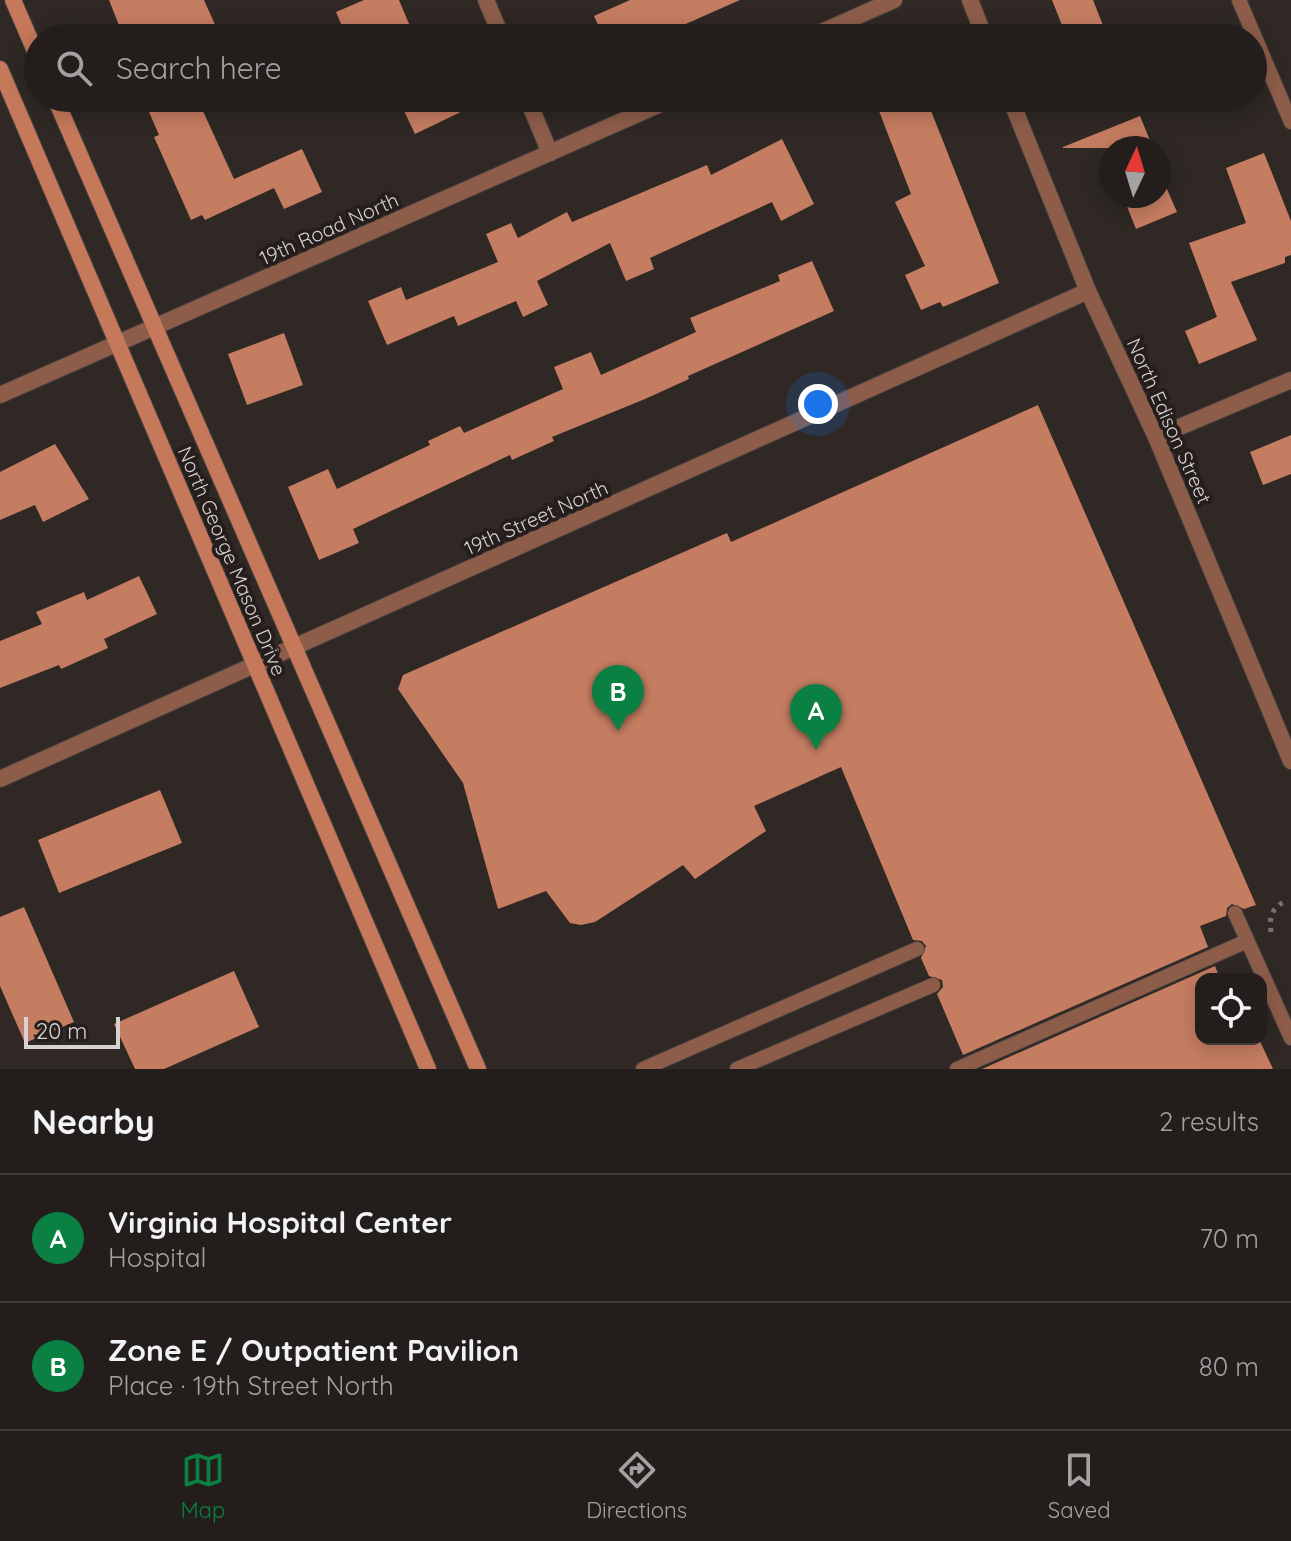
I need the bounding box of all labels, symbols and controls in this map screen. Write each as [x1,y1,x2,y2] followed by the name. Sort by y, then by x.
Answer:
[24,24,1267,112] search box
[52,46,96,90] icon: search
[116,49,282,87] text: Search here
[1099,136,1171,208] north arrow
[255,187,402,270] street label: 19th Road North
[1122,334,1217,508] street label: North Edison Street
[798,384,838,424] your location
[173,442,292,679] street label: North George Mason Drive
[460,475,612,560] street label: 19th Street North
[592,665,644,731] pin: B
[790,684,842,750] pin: A
[1195,973,1267,1045] map controls
[1195,973,1267,1045] button: locate
[24,1013,120,1049] scale bar
[36,1017,87,1045] text: 20 m
[32,1100,155,1143] text: Nearby
[1159,1105,1259,1138] text: 2 results
[108,1203,452,1241] text: Virginia Hospital Center
[50,1222,66,1255] text: A
[1199,1222,1259,1255] text: 70 m
[108,1241,207,1274] text: Hospital
[108,1331,519,1369] text: Zone E / Outpatient Pavilion
[49,1350,67,1383] text: B
[1199,1350,1259,1383] text: 80 m
[108,1369,394,1402] text: Place · 19th Street North
[180,1448,225,1524] tab: Map
[586,1448,687,1524] tab: Directions
[1048,1448,1111,1524] tab: Saved

